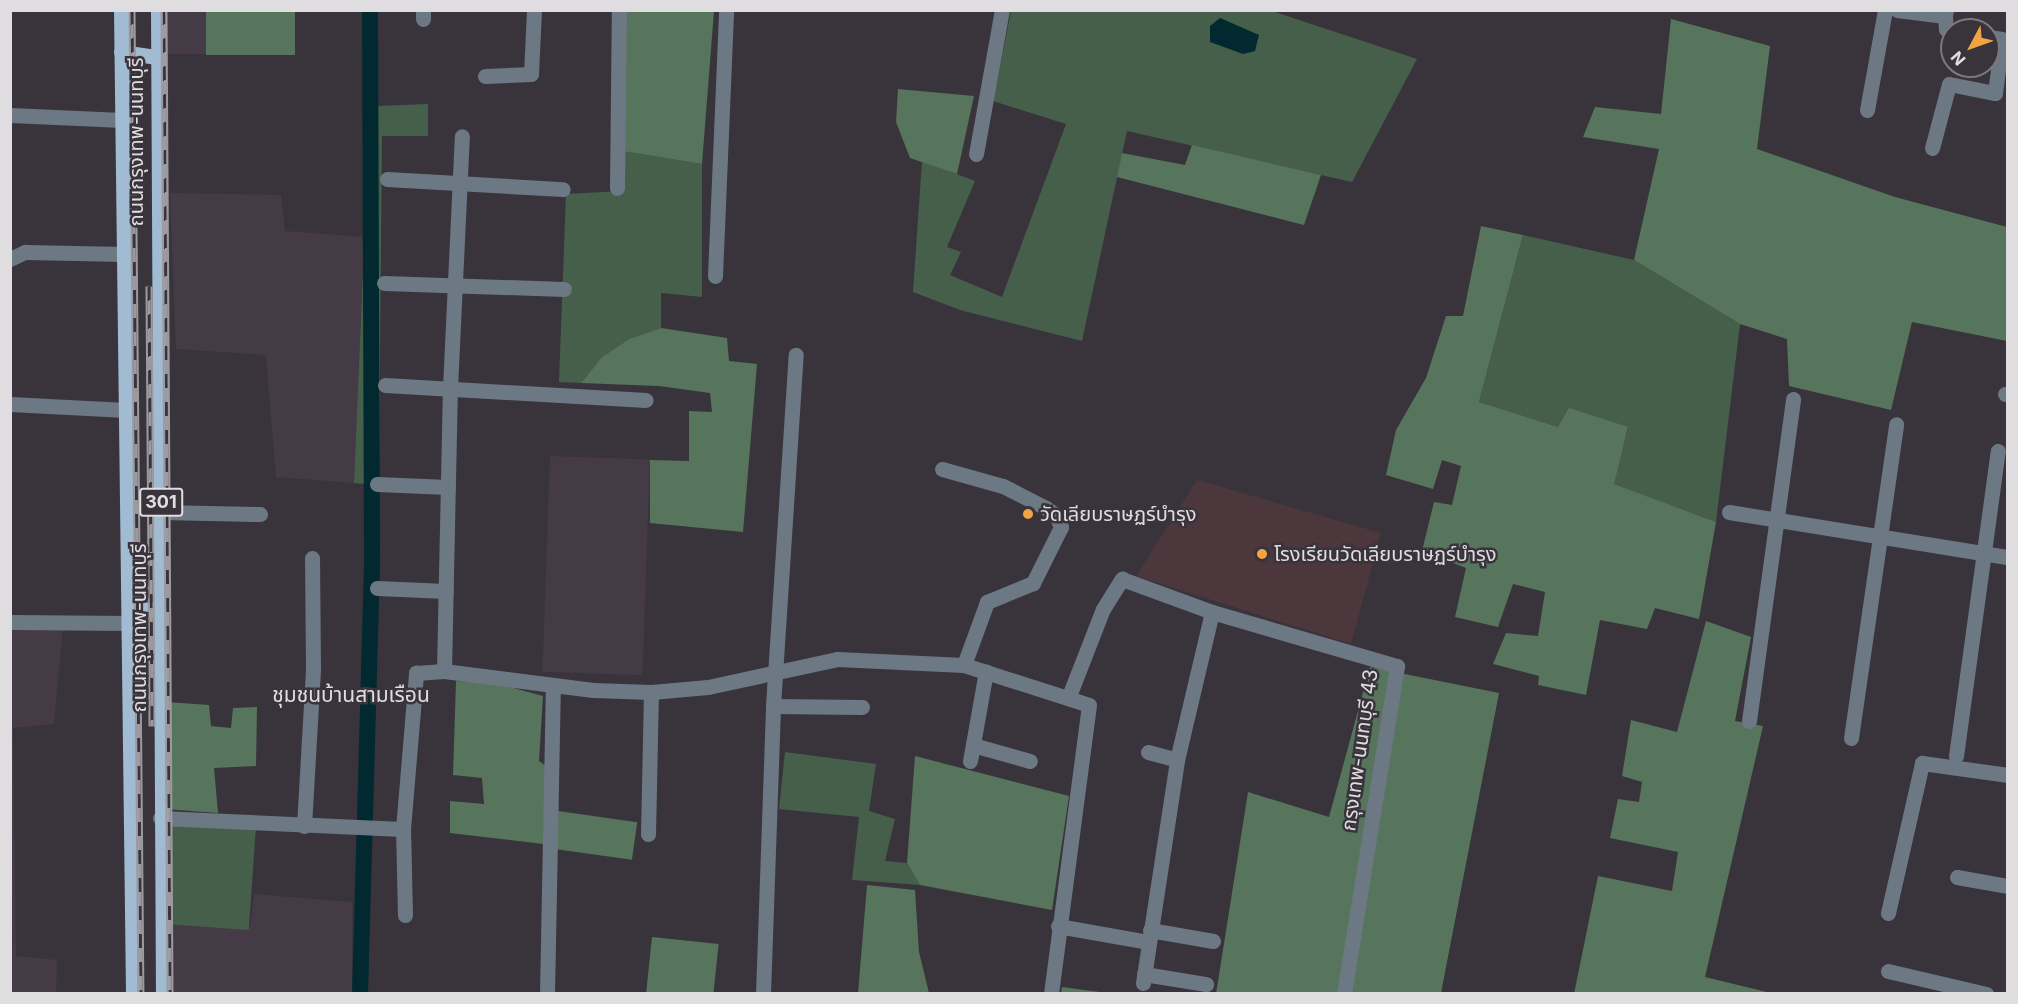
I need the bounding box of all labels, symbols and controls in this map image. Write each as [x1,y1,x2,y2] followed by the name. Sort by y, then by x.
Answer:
[1940,18,2000,78] north arrow
[1946,47,1969,70] text: N
[124,58,148,226] street label: ถนนกรุงเทพ-นนทบุรี
[138,487,184,517] road number: 301
[1040,502,1196,526] place label: วัดเลียบราษฏร์บำรุง
[1021,507,1035,521] marker: วัดเลียบราษฏร์บำรุง
[1274,542,1496,566] place label: โรงเรียนวัดเลียบราษฏร์บำรุง
[127,544,151,712] street label: ถนนกรุงเทพ-นนทบุรี
[1255,547,1269,561] marker: โรงเรียนวัดเลียบราษฏร์บำรุง
[1337,668,1383,832] street label: กรุงเทพ-นนทบุรี 43
[272,682,430,708] district label: ชุมชนบ้านสามเรือน

